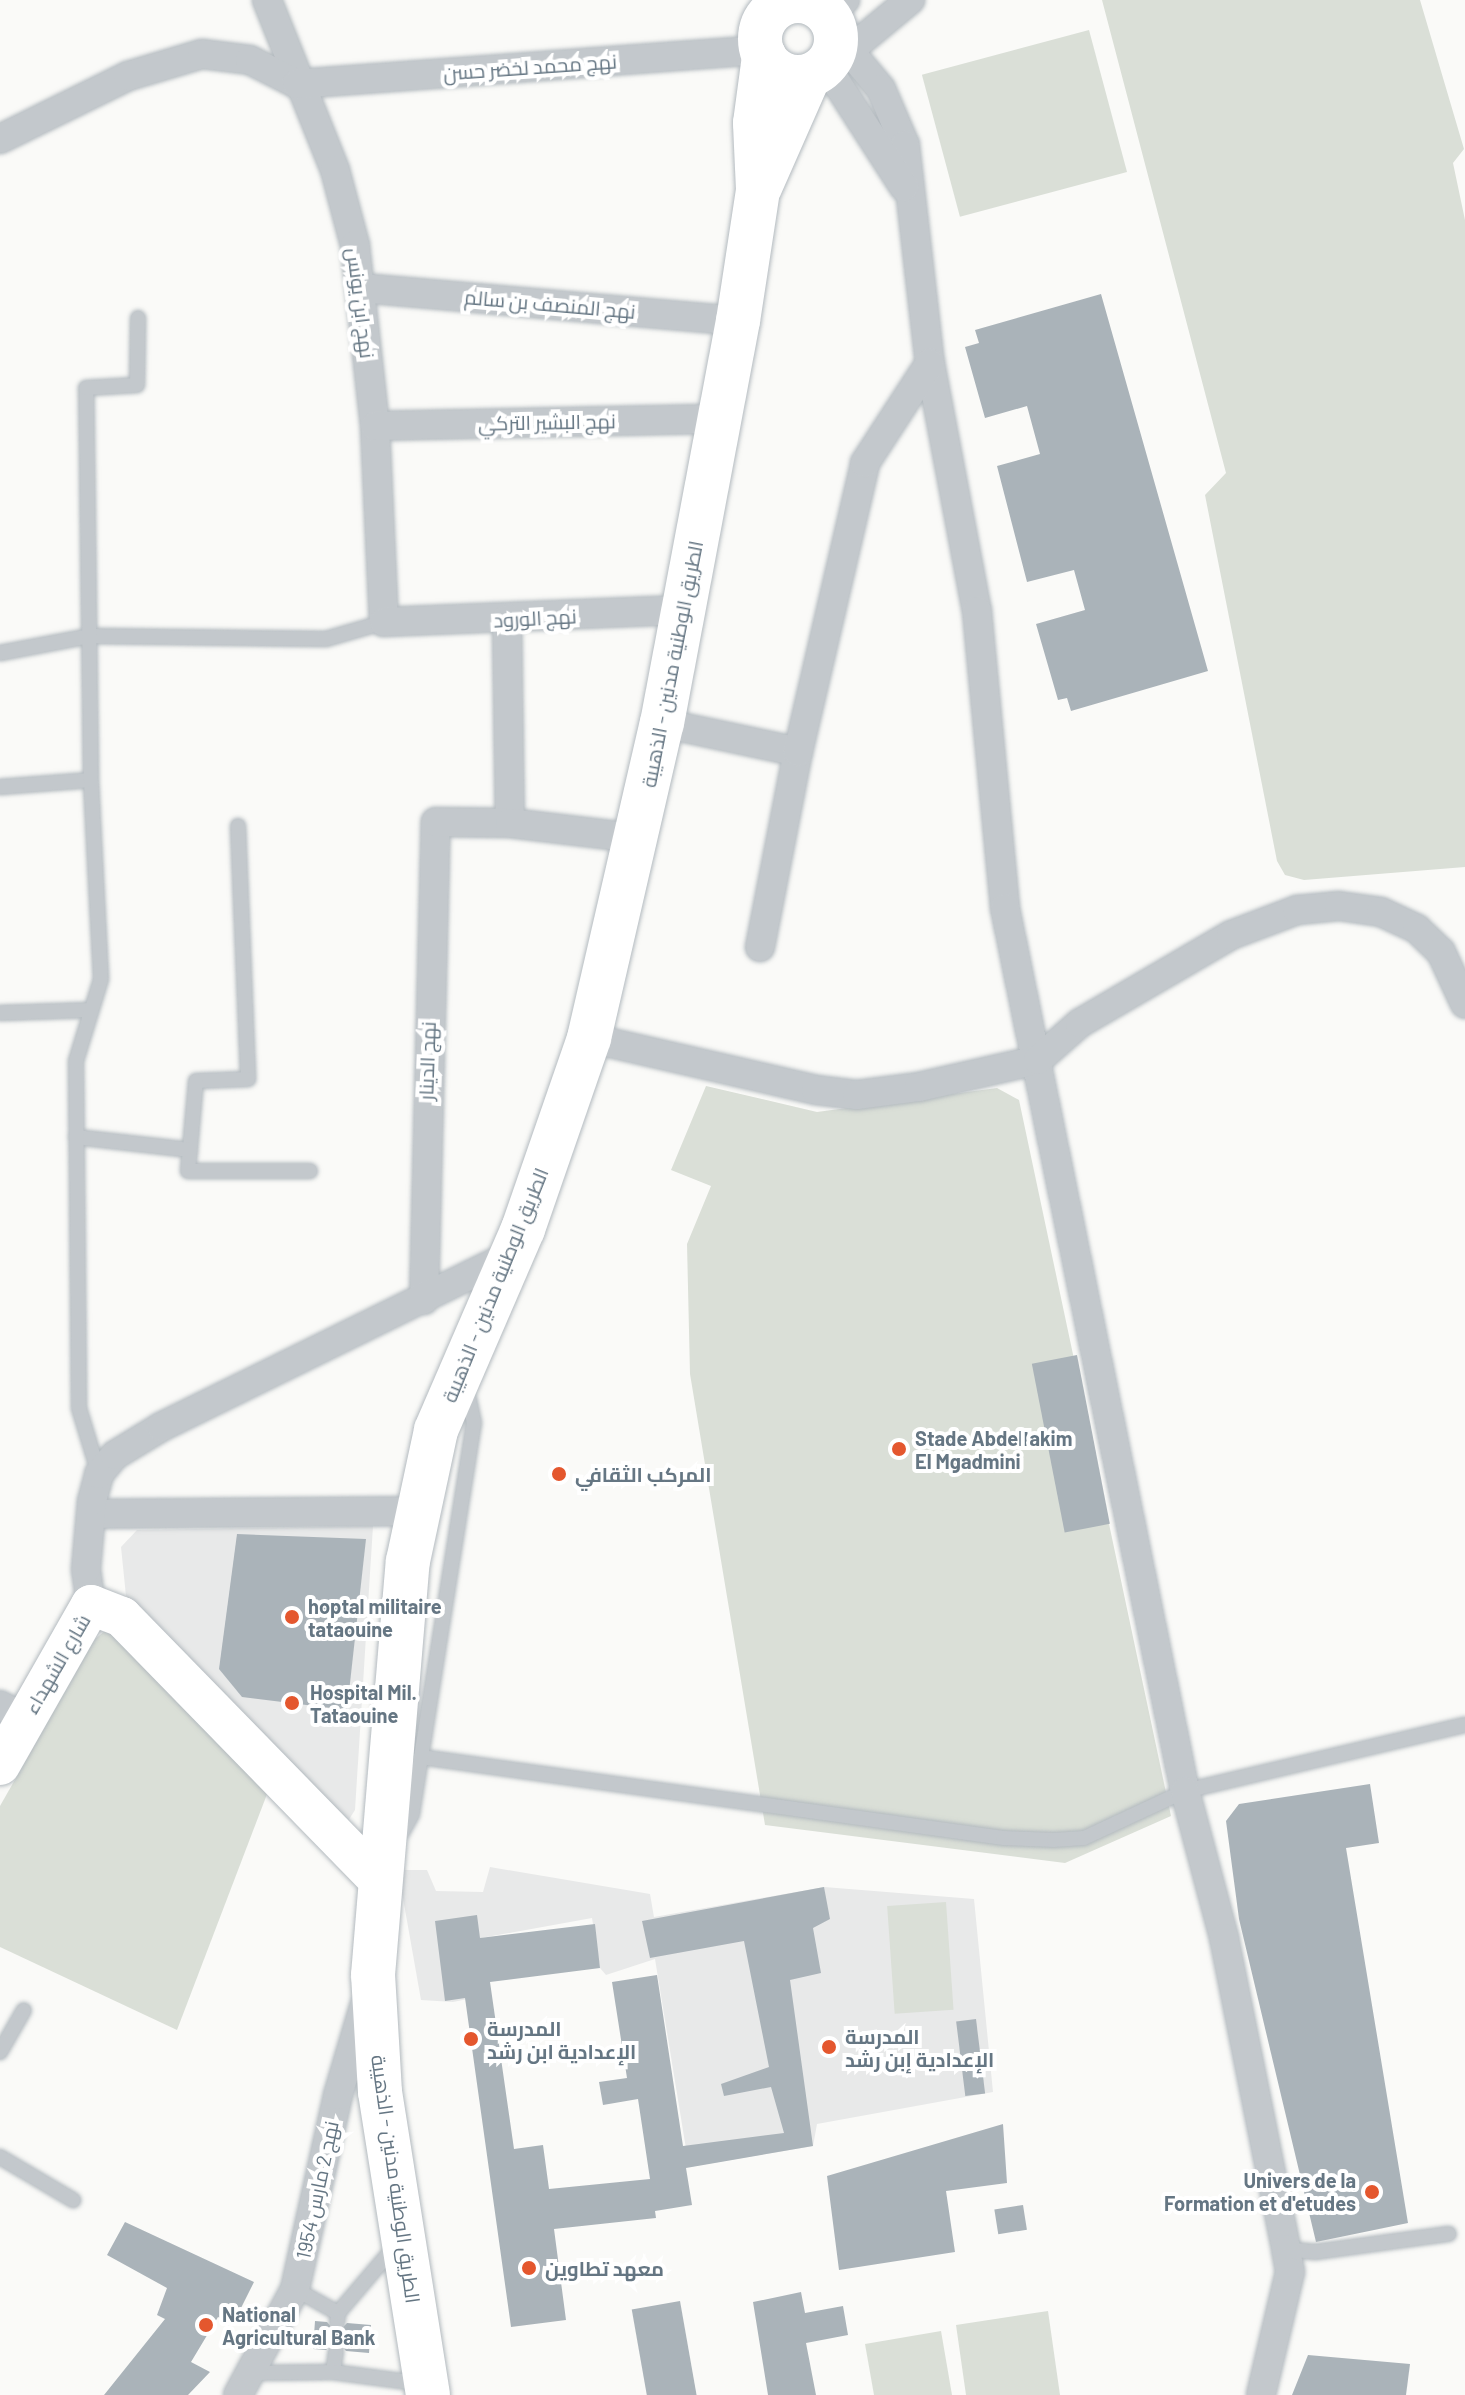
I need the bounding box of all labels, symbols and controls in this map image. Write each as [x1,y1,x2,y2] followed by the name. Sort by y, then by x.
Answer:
[442,49,618,85] street label: نهج محمد لخضر حسن
[342,246,380,360] street label: نهج ابن يونس
[463,285,637,323] street label: نهج المنصف بن سالم
[478,409,616,435] street label: نهج البشير التركي
[636,539,708,789] street label: الطريق الوطنية مدنين - الذهيبة
[493,604,577,632] street label: نهج الورود
[414,1021,440,1101] street label: نهج الدينار
[437,1164,553,1406] street label: الطريق الوطنية مدنين - الذهيبة
[915,1426,1072,1473] place label: Stade Abdelاakim El Mgadmini
[890,1440,908,1458] marker: Stade Abdelاakim El Mgadmini
[575,1462,711,1486] place label: المركب الثقافي
[550,1465,568,1483] marker: المركب الثقافي
[308,1594,442,1641] place label: hoptal militaire tataouine
[283,1608,301,1626] marker: hoptal militaire tataouine
[19,1610,95,1718] street label: شارع الشهداء
[310,1680,417,1727] place label: Hospital Mil. Tataouine
[281,1692,303,1714] marker: Hospital Mil. Tataouine
[487,2016,636,2063] place label: المدرسة الإعدادية ابن رشد
[845,2024,994,2071] place label: المدرسة الإعدادية إبن رشد
[462,2030,480,2048] marker: المدرسة الإعدادية ابن رشد
[820,2038,838,2056] marker: المدرسة الإعدادية إبن رشد
[367,2053,425,2305] street label: الطريق الوطنية مدنين - الذهيبة
[291,2119,343,2261] street label: نهج 2 مارس 1954
[1164,2168,1356,2215] place label: Univers de la Formation et d'etudes
[1363,2183,1381,2201] marker: Univers de la Formation et d'etudes
[545,2256,664,2280] place label: معهد تطاوين
[520,2259,538,2277] marker: معهد تطاوين
[222,2302,375,2349] place label: National Agricultural Bank
[197,2316,215,2334] marker: National Agricultural Bank

